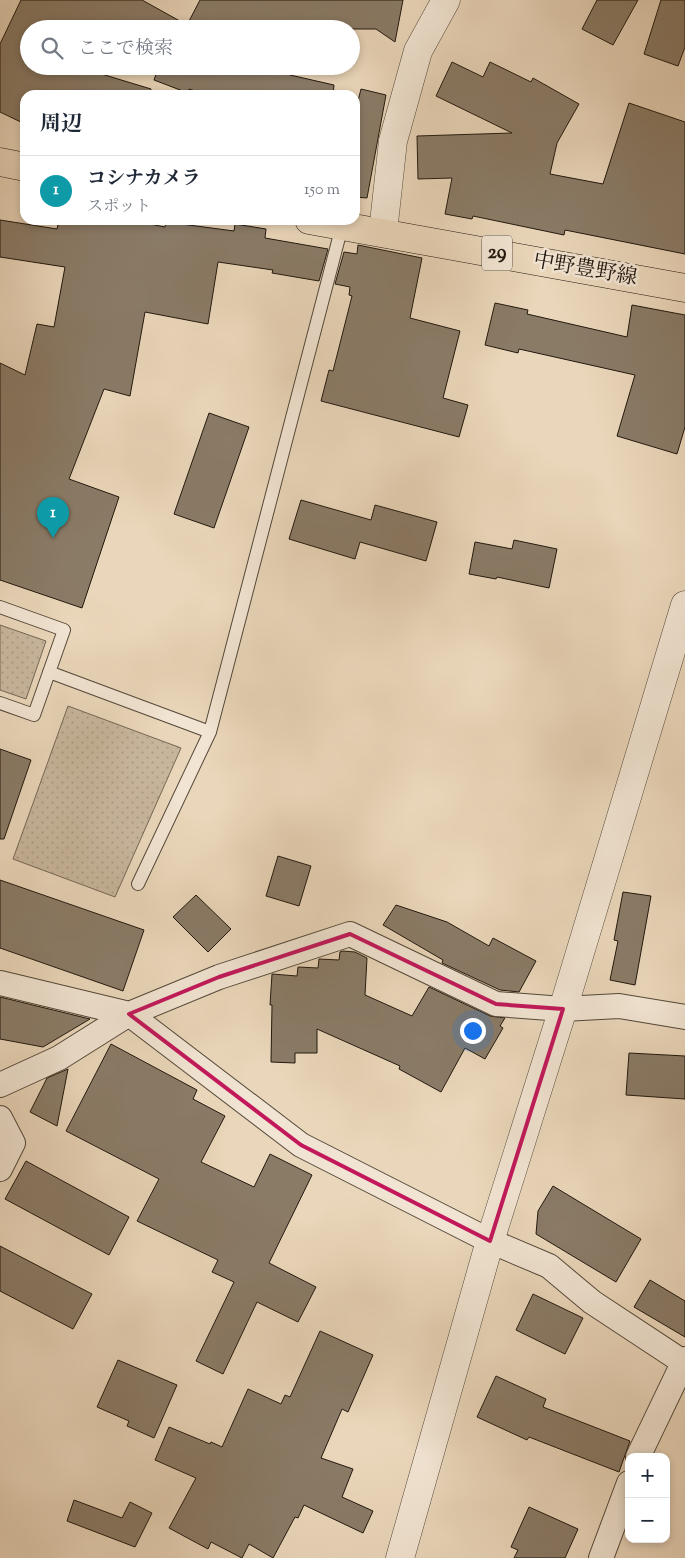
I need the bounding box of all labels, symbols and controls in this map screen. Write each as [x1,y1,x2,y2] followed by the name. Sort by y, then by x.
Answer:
[20,20,360,75] search box
[38,34,66,62] icon: search
[78,36,173,63] text: ここで検索
[40,110,82,140] text: 周辺
[87,166,201,193] text: コシナカメラ
[53,179,59,202] text: 1
[304,179,340,202] text: 150 m
[87,196,151,219] text: スポット
[482,236,512,270] road number: 29
[531,246,639,294] street label: 中野豊野線
[37,497,69,538] pin: 1
[460,1018,486,1044] your location
[625,1453,670,1543] map controls
[625,1453,670,1498] button: +
[625,1498,670,1543] button: −

